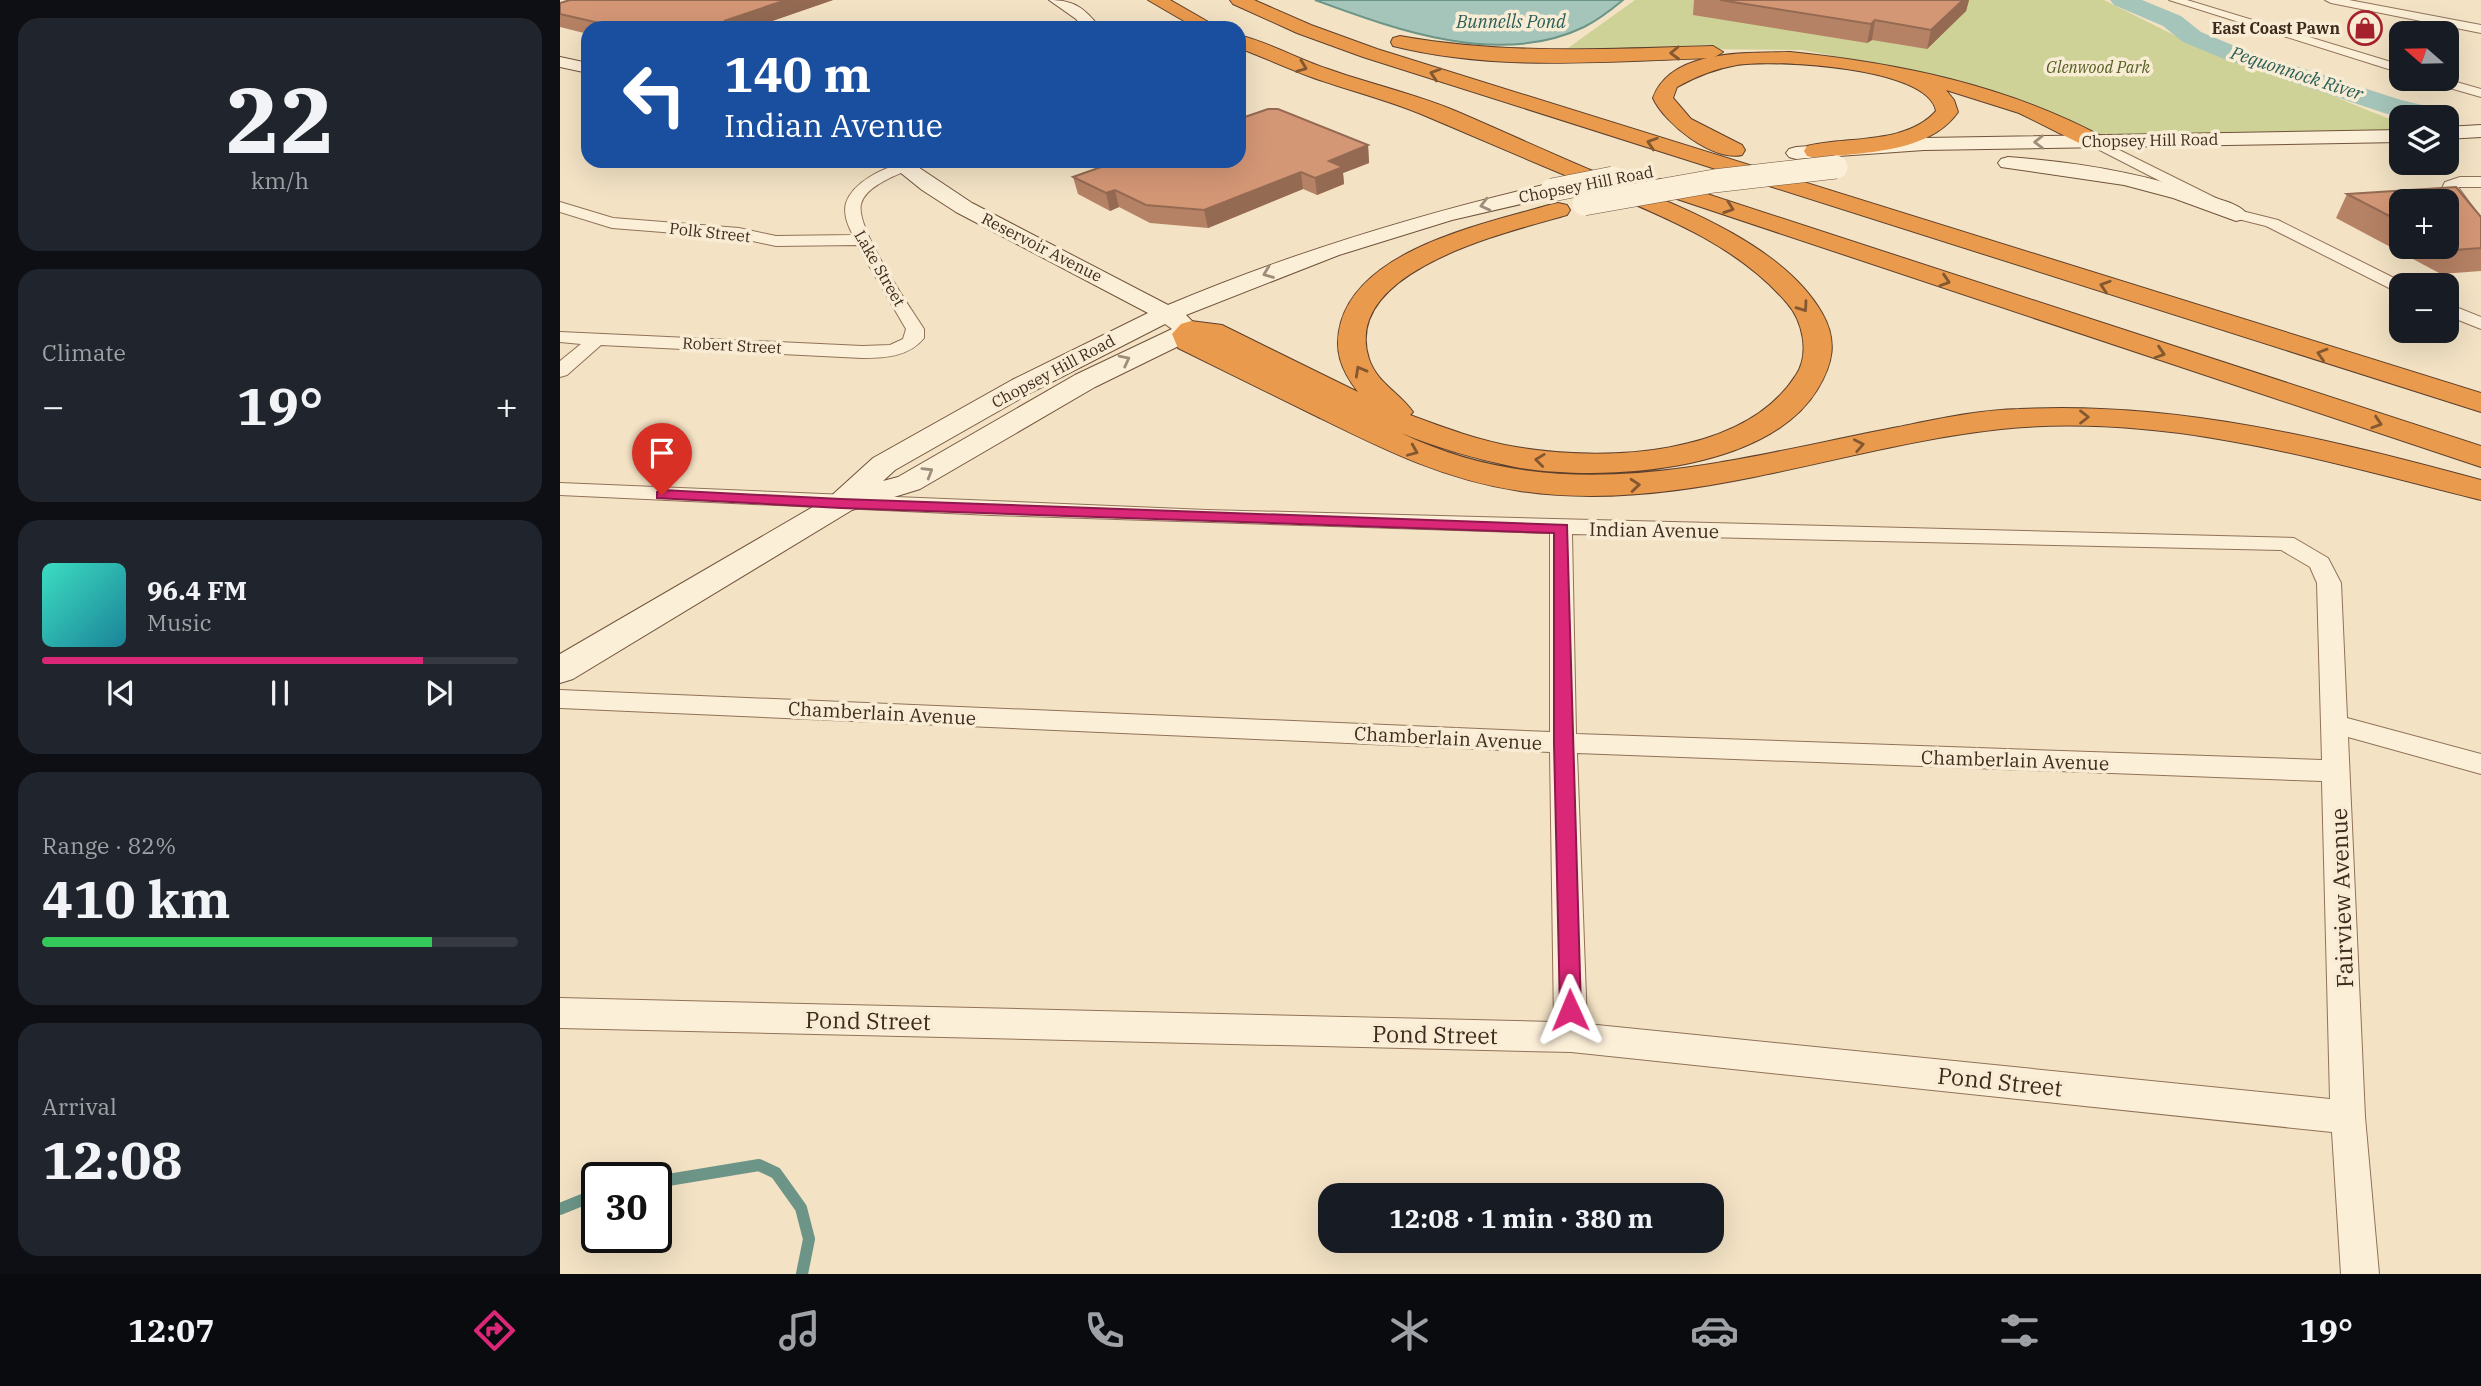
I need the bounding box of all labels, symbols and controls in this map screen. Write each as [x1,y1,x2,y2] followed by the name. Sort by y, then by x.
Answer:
[2346,9,2384,47] shop icon: East Coast Pawn
[1455,10,1566,33] water label: Bunnells Pond
[2212,18,2340,38] place label: East Coast Pawn
[2389,21,2459,91] north arrow
[2389,21,2459,343] map controls
[2227,40,2367,106] water label: Pequonnock River
[724,42,871,105] text: 140 m
[1669,46,1680,61] one-way arrow
[609,49,700,140] icon: left
[2046,57,2150,77] park label: Glenwood Park
[1296,58,1308,72] one-way arrow
[225,60,335,178] text: 22
[1430,68,1442,82] one-way arrow
[724,104,943,146] text: Indian Avenue
[2389,105,2459,175] button: layers
[2081,129,2219,151] street label: Chopsey Hill Road
[2033,134,2044,150] one-way arrow
[1646,137,1659,151] one-way arrow
[1517,161,1655,207] street label: Chopsey Hill Road
[251,165,309,195] text: km/h
[2389,189,2459,259] button: +
[1479,197,1491,211] one-way arrow
[1723,200,1735,215] one-way arrow
[978,208,1106,286] street label: Reservoir Avenue
[668,218,752,246] street label: Polk Street
[850,226,910,310] street label: Lake Street
[1263,264,1275,278] one-way arrow
[1938,273,1950,287] one-way arrow
[2389,273,2459,343] button: −
[2099,280,2112,294] one-way arrow
[1795,299,1807,312] one-way arrow
[988,330,1118,412] street label: Chopsey Hill Road
[682,332,782,358] street label: Robert Street
[42,337,126,367] text: Climate
[2154,344,2166,359] one-way arrow
[2316,347,2328,362] one-way arrow
[1118,354,1130,368] one-way arrow
[1355,366,1368,379] one-way arrow
[237,372,323,439] text: 19°
[42,381,65,430] text: −
[495,381,518,430] text: +
[2079,409,2090,424] one-way arrow
[2370,415,2382,429] one-way arrow
[632,423,692,495] pin
[643,434,681,472] icon: arrive
[1853,438,1865,453] one-way arrow
[1405,443,1418,457] one-way arrow
[1534,453,1545,468] one-way arrow
[920,468,933,481] one-way arrow
[1630,478,1641,493] one-way arrow
[1589,517,1719,543] street label: Indian Avenue
[147,573,247,607] text: 96.4 FM
[147,607,212,637] text: Music
[102,674,140,712] icon: previous
[261,674,299,712] icon: pause
[420,674,458,712] icon: next
[787,696,977,730] street label: Chamberlain Avenue
[1353,721,1543,755] street label: Chamberlain Avenue
[1921,745,2109,775] street label: Chamberlain Avenue
[2323,807,2359,989] street label: Fairview Avenue
[42,830,176,860] text: Range · 82%
[42,865,231,932] text: 410 km
[1533,973,1607,1047] position arrow
[805,1004,931,1036] street label: Pond Street
[1372,1018,1498,1050] street label: Pond Street
[1936,1060,2064,1102] street label: Pond Street
[42,1091,117,1121] text: Arrival
[42,1126,183,1193] text: 12:08
[581,1162,672,1253] speed limit sign: 30
[1389,1201,1653,1235] text: 12:08 · 1 min · 380 m
[470,1306,519,1355] icon: directions
[775,1306,824,1355] icon: music
[1080,1306,1129,1355] icon: phone
[1385,1306,1434,1355] icon: climate
[1690,1306,1739,1355] icon: car
[1995,1306,2044,1355] icon: filters
[128,1309,214,1351] text: 12:07
[2300,1309,2353,1351] text: 19°

